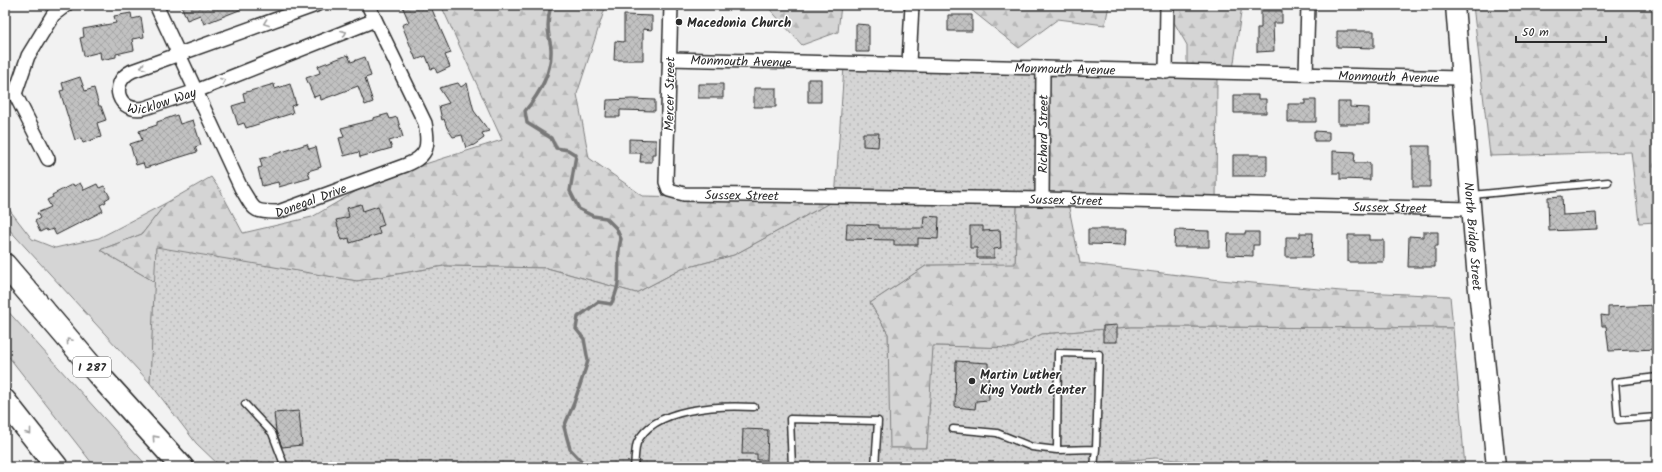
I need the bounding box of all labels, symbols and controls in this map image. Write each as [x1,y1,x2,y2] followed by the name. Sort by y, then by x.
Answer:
[687,13,791,34] place label: Macedonia Church
[674,17,684,27] marker: Macedonia Church
[262,18,269,26] one-way arrow
[1516,18,1606,44] scale bar
[1522,23,1549,42] text: 50 m
[340,29,347,37] one-way arrow
[690,50,792,74] street label: Monmouth Avenue
[659,56,682,131] street label: Mercer Street
[1014,58,1116,82] street label: Monmouth Avenue
[140,62,147,70] one-way arrow
[1338,66,1440,90] street label: Monmouth Avenue
[219,77,226,85] one-way arrow
[125,82,200,121] street label: Wicklow Way
[1033,94,1055,173] street label: Richard Street
[272,179,350,224] street label: Donegal Drive
[1457,181,1487,293] street label: North Bridge Street
[705,185,780,207] street label: Sussex Street
[1029,190,1104,212] street label: Sussex Street
[1353,197,1428,220] street label: Sussex Street
[67,338,74,345] one-way arrow
[73,357,111,377] road number: I 287
[980,365,1087,401] place label: Martin Luther King Youth Center
[967,376,977,386] marker: Martin Luther King Youth Center
[24,427,31,434] one-way arrow
[153,435,160,443] one-way arrow

